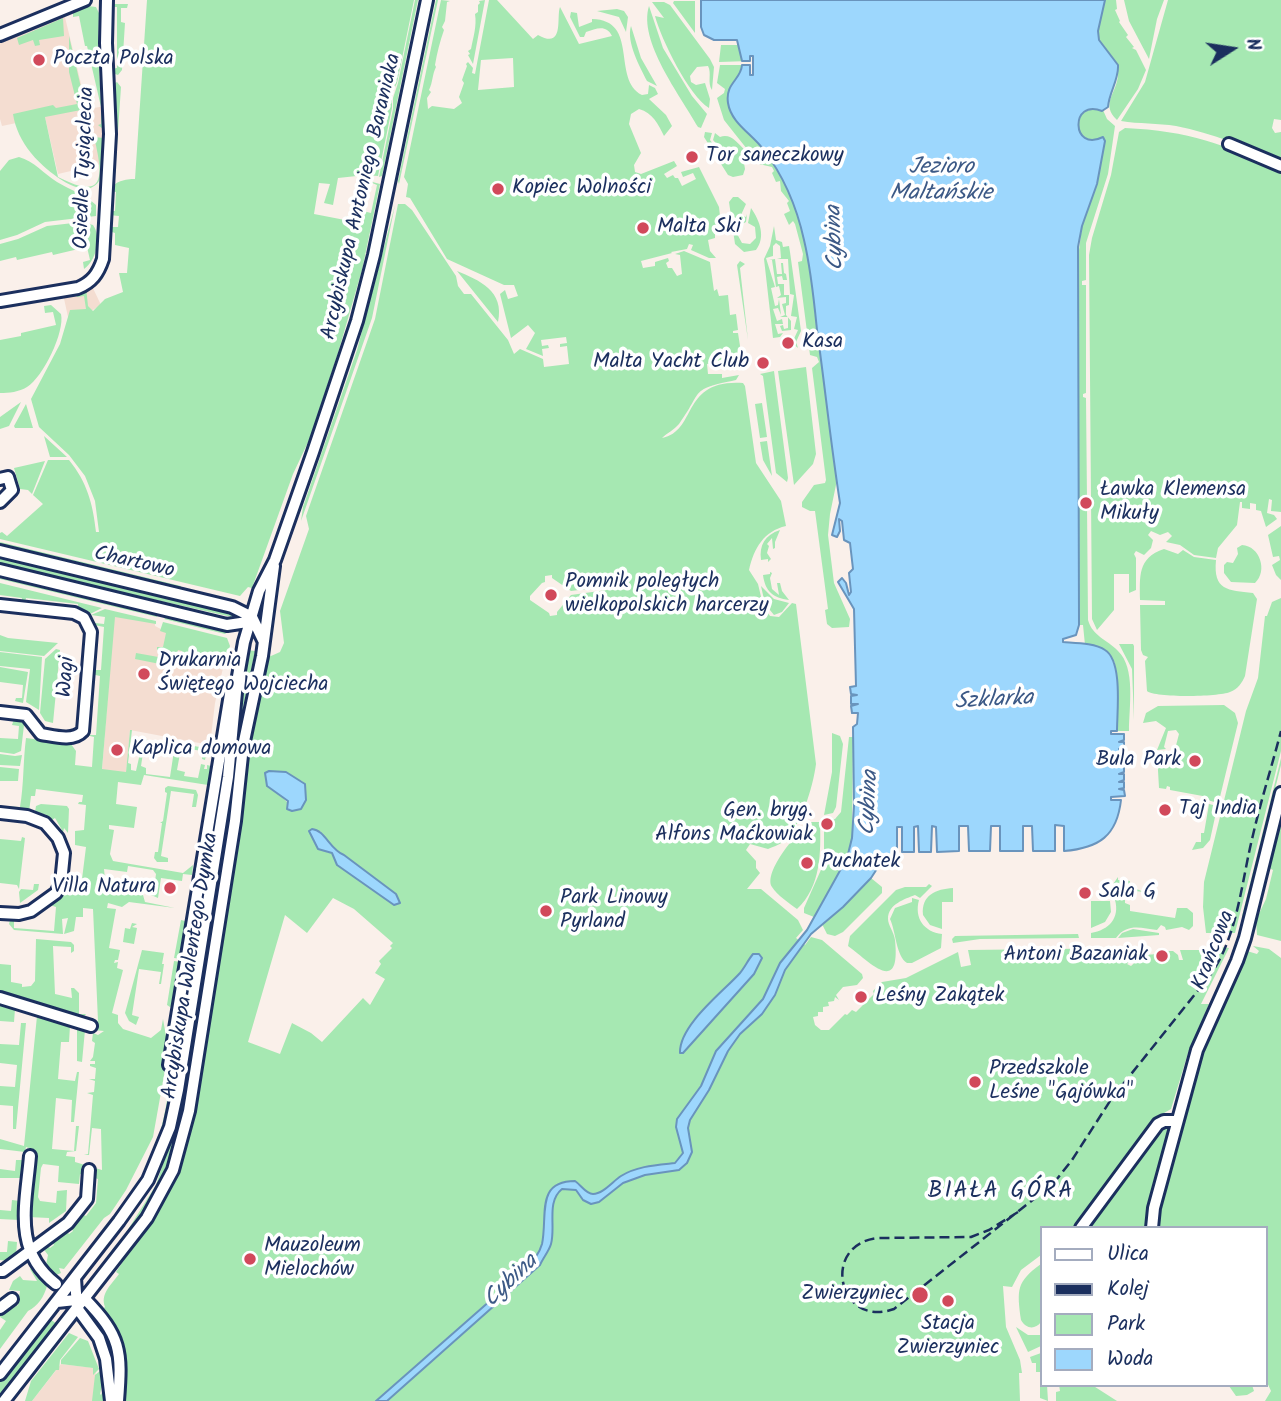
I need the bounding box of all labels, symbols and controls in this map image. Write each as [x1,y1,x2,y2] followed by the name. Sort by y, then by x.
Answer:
[1197,14,1267,84] north arrow
[1237,36,1268,54] text: N
[53,47,174,73] place label: Poczta Polska
[318,51,408,343] street label: Arcybiskupa Antoniego Baraniaka
[31,52,47,68] marker: Poczta Polska
[71,86,101,250] street label: Osiedle Tysiąclecia
[706,144,843,170] place label: Tor saneczkowy
[684,149,700,165] marker: Tor saneczkowy
[890,155,992,209] water label: Jezioro Maltańskie
[512,176,651,202] place label: Kopiec Wolności
[490,181,506,197] marker: Kopiec Wolności
[822,205,852,271] water label: Cybina
[657,215,741,241] place label: Malta Ski
[635,220,651,236] marker: Malta Ski
[802,330,843,356] place label: Kasa
[780,335,796,351] marker: Kasa
[593,350,749,376] place label: Malta Yacht Club
[755,355,771,371] marker: Malta Yacht Club
[1100,478,1246,528] place label: Ławka Klemensa Mikuły
[1078,495,1094,511] marker: Ławka Klemensa Mikuły
[91,543,177,585] street label: Chartowo
[565,570,768,620] place label: Pomnik poległych wielkopolskich harcerzy
[543,587,559,603] marker: Pomnik poległych wielkopolskich harcerzy
[158,649,328,699] place label: Drukarnia Świętego Wojciecha
[54,656,82,698] street label: Wagi
[136,666,152,682] marker: Drukarnia Świętego Wojciecha
[954,686,1034,718] water label: Szklarka
[131,737,271,763] place label: Kaplica domowa
[109,742,125,758] marker: Kaplica domowa
[1096,748,1181,774] place label: Bula Park
[1187,753,1203,769] marker: Bula Park
[856,770,886,836] water label: Cybina
[1179,797,1257,823] place label: Taj India
[655,799,813,849] place label: Gen. bryg. Alfons Maćkowiak
[1157,802,1173,818] marker: Taj India
[819,816,835,832] marker: Gen. bryg. Alfons Maćkowiak
[158,831,226,1101] street label: Arcybiskupa Walentego Dymka
[821,850,900,876] place label: Puchatek
[799,855,815,871] marker: Puchatek
[52,875,156,901] place label: Villa Natura
[162,880,178,896] marker: Villa Natura
[1099,880,1156,906] place label: Sala G
[1077,885,1093,901] marker: Sala G
[560,886,668,936] place label: Park Linowy Pyrland
[538,903,554,919] marker: Park Linowy Pyrland
[1188,908,1242,994] street label: Krańcowa
[1004,943,1148,969] place label: Antoni Bazaniak
[1154,948,1170,964] marker: Antoni Bazaniak
[875,984,1004,1010] place label: Leśny Zakątek
[853,989,869,1005] marker: Leśny Zakątek
[989,1057,1133,1107] place label: Przedszkole Leśne "Gajówka"
[967,1074,983,1090] marker: Przedszkole Leśne "Gajówka"
[929,1179,1073,1207] district label: BIAŁA GÓRA
[1040,1226,1267,1387] legend
[264,1234,361,1284] place label: Mauzoleum Mielochów
[1107,1238,1149,1271] text: Ulica
[479,1249,545,1315] water label: Cybina
[242,1251,258,1267] marker: Mauzoleum Mielochów
[1107,1273,1149,1306] text: Kolej
[801,1282,904,1308] place label: Zwierzyniec
[910,1285,930,1305] marker: Zwierzyniec
[940,1293,956,1309] marker: Stacja Zwierzyniec
[1107,1308,1145,1341] text: Park
[897,1312,999,1362] place label: Stacja Zwierzyniec
[1107,1343,1153,1376] text: Woda

